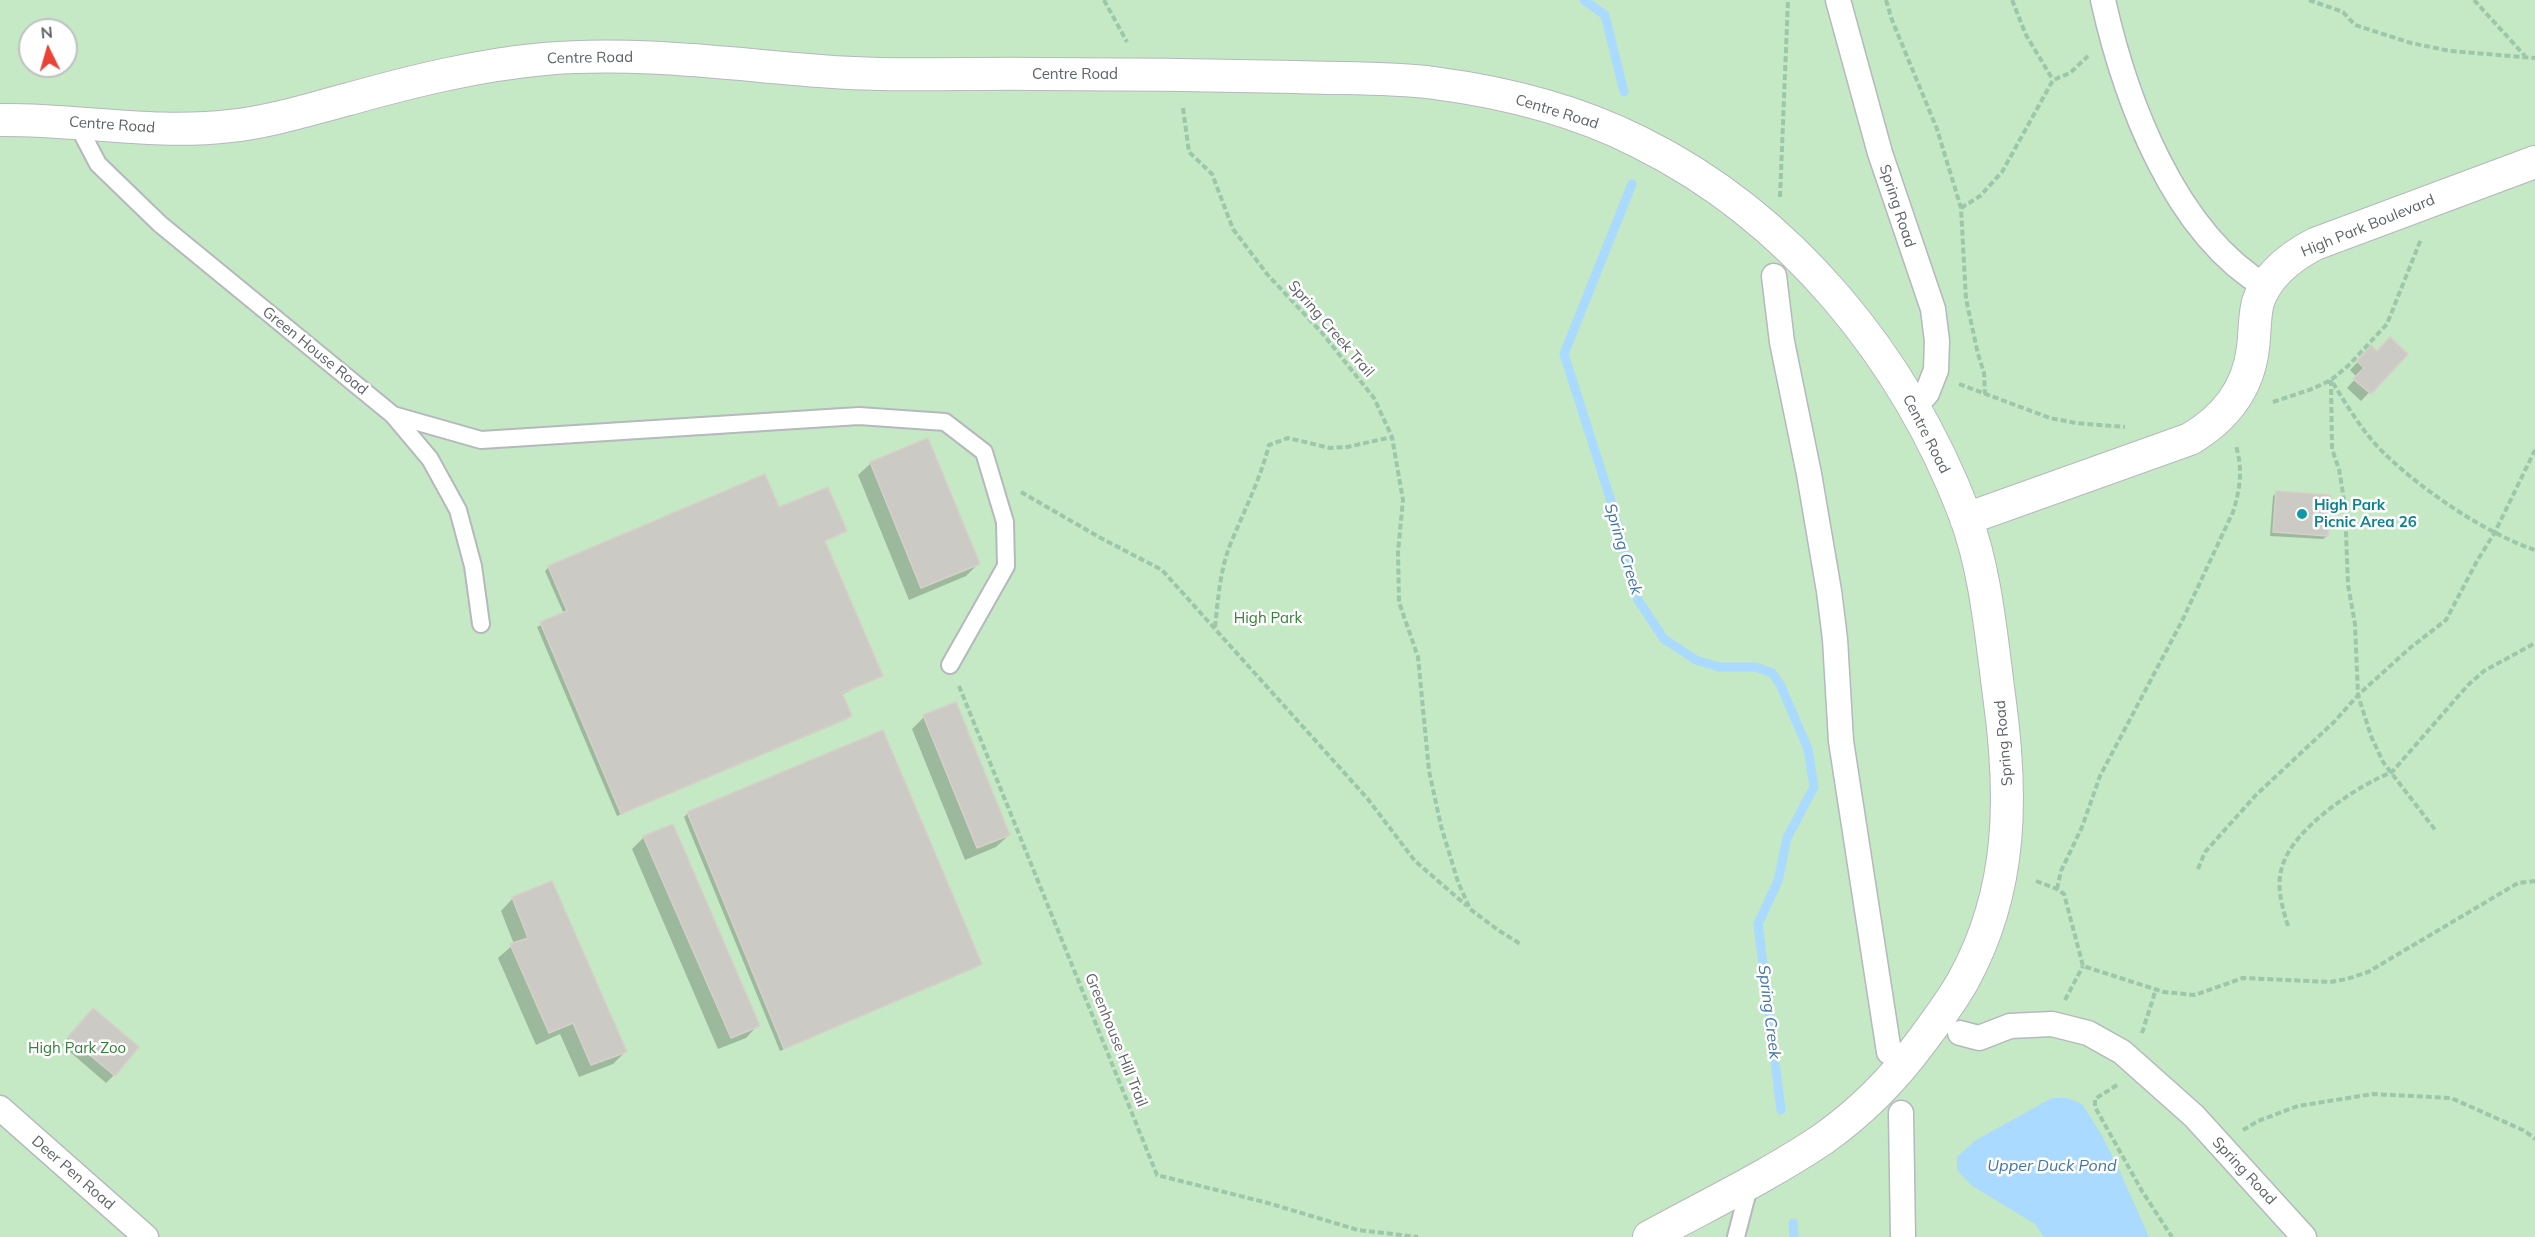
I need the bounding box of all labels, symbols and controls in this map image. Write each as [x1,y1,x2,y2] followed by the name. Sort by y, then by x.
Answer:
[18,18,78,78] north arrow
[40,22,54,43] text: N
[547,48,633,68] street label: Centre Road
[1032,65,1118,83] street label: Centre Road
[1513,91,1601,133] street label: Centre Road
[68,113,156,137] street label: Centre Road
[1875,162,1919,250] street label: Spring Road
[2299,191,2437,261] street label: High Park Boulevard
[1284,277,1378,381] street label: Spring Creek Trail
[259,303,371,399] street label: Green House Road
[1898,392,1954,476] street label: Centre Road
[2314,496,2417,531] place label: High Park Picnic Area 26
[1600,501,1646,597] water label: Spring Creek
[2295,507,2309,521] marker: High Park Picnic Area 26
[1234,609,1302,627] park label: High Park
[1991,699,2017,787] street label: Spring Road
[1754,964,1784,1060] water label: Spring Creek
[1081,971,1151,1109] street label: Greenhouse Hill Trail
[28,1039,126,1057] park label: High Park Zoo
[28,1132,118,1214] street label: Deer Pen Road
[2208,1133,2280,1209] street label: Spring Road
[1987,1156,2117,1176] water label: Upper Duck Pond

